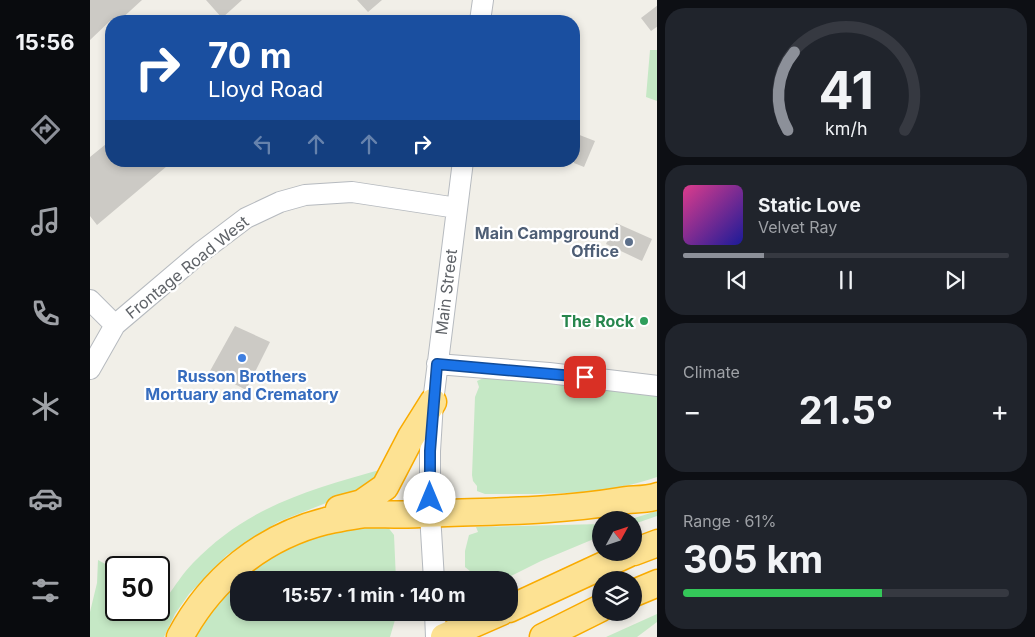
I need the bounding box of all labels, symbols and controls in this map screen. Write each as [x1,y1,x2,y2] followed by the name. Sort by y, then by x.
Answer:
[15,29,75,55] text: 15:56
[208,34,292,76] text: 70 m
[125,35,190,100] icon: right
[818,59,874,122] text: 41
[208,76,323,102] text: Lloyd Road
[28,112,63,147] icon: directions
[825,118,867,139] text: km/h
[249,130,277,158] icon: left
[302,130,330,158] icon: ahead
[355,130,383,158] icon: ahead
[408,130,436,158] icon: right
[758,194,861,217] text: Static Love
[28,204,63,239] icon: music
[121,211,253,323] street label: Frontage Road West
[758,217,837,237] text: Velvet Ray
[475,223,619,261] place label: Main Campground Office
[623,236,635,248] marker: Main Campground Office
[431,248,461,336] street label: Main Street
[723,266,751,294] icon: previous
[832,266,860,294] icon: pause
[941,266,969,294] icon: next
[28,296,63,331] icon: phone
[561,311,635,331] place label: The Rock
[638,315,650,327] marker: The Rock
[236,352,248,364] marker: Russon Brothers Mortuary and Crematory
[564,356,606,398] pin
[683,362,740,382] text: Climate
[571,363,599,391] icon: arrive
[145,366,339,404] place label: Russon Brothers Mortuary and Crematory
[799,387,893,433] text: 21.5°
[28,389,63,424] icon: climate
[683,394,702,428] text: −
[990,394,1009,428] text: +
[403,471,455,523] position arrow
[28,481,63,516] icon: car
[592,511,642,561] north arrow
[592,511,642,621] map controls
[683,511,777,531] text: Range · 61%
[683,536,823,582] text: 305 km
[105,556,170,621] speed limit sign: 50
[592,571,642,621] button: layers
[28,573,63,608] icon: filters
[282,584,466,607] text: 15:57 · 1 min · 140 m

